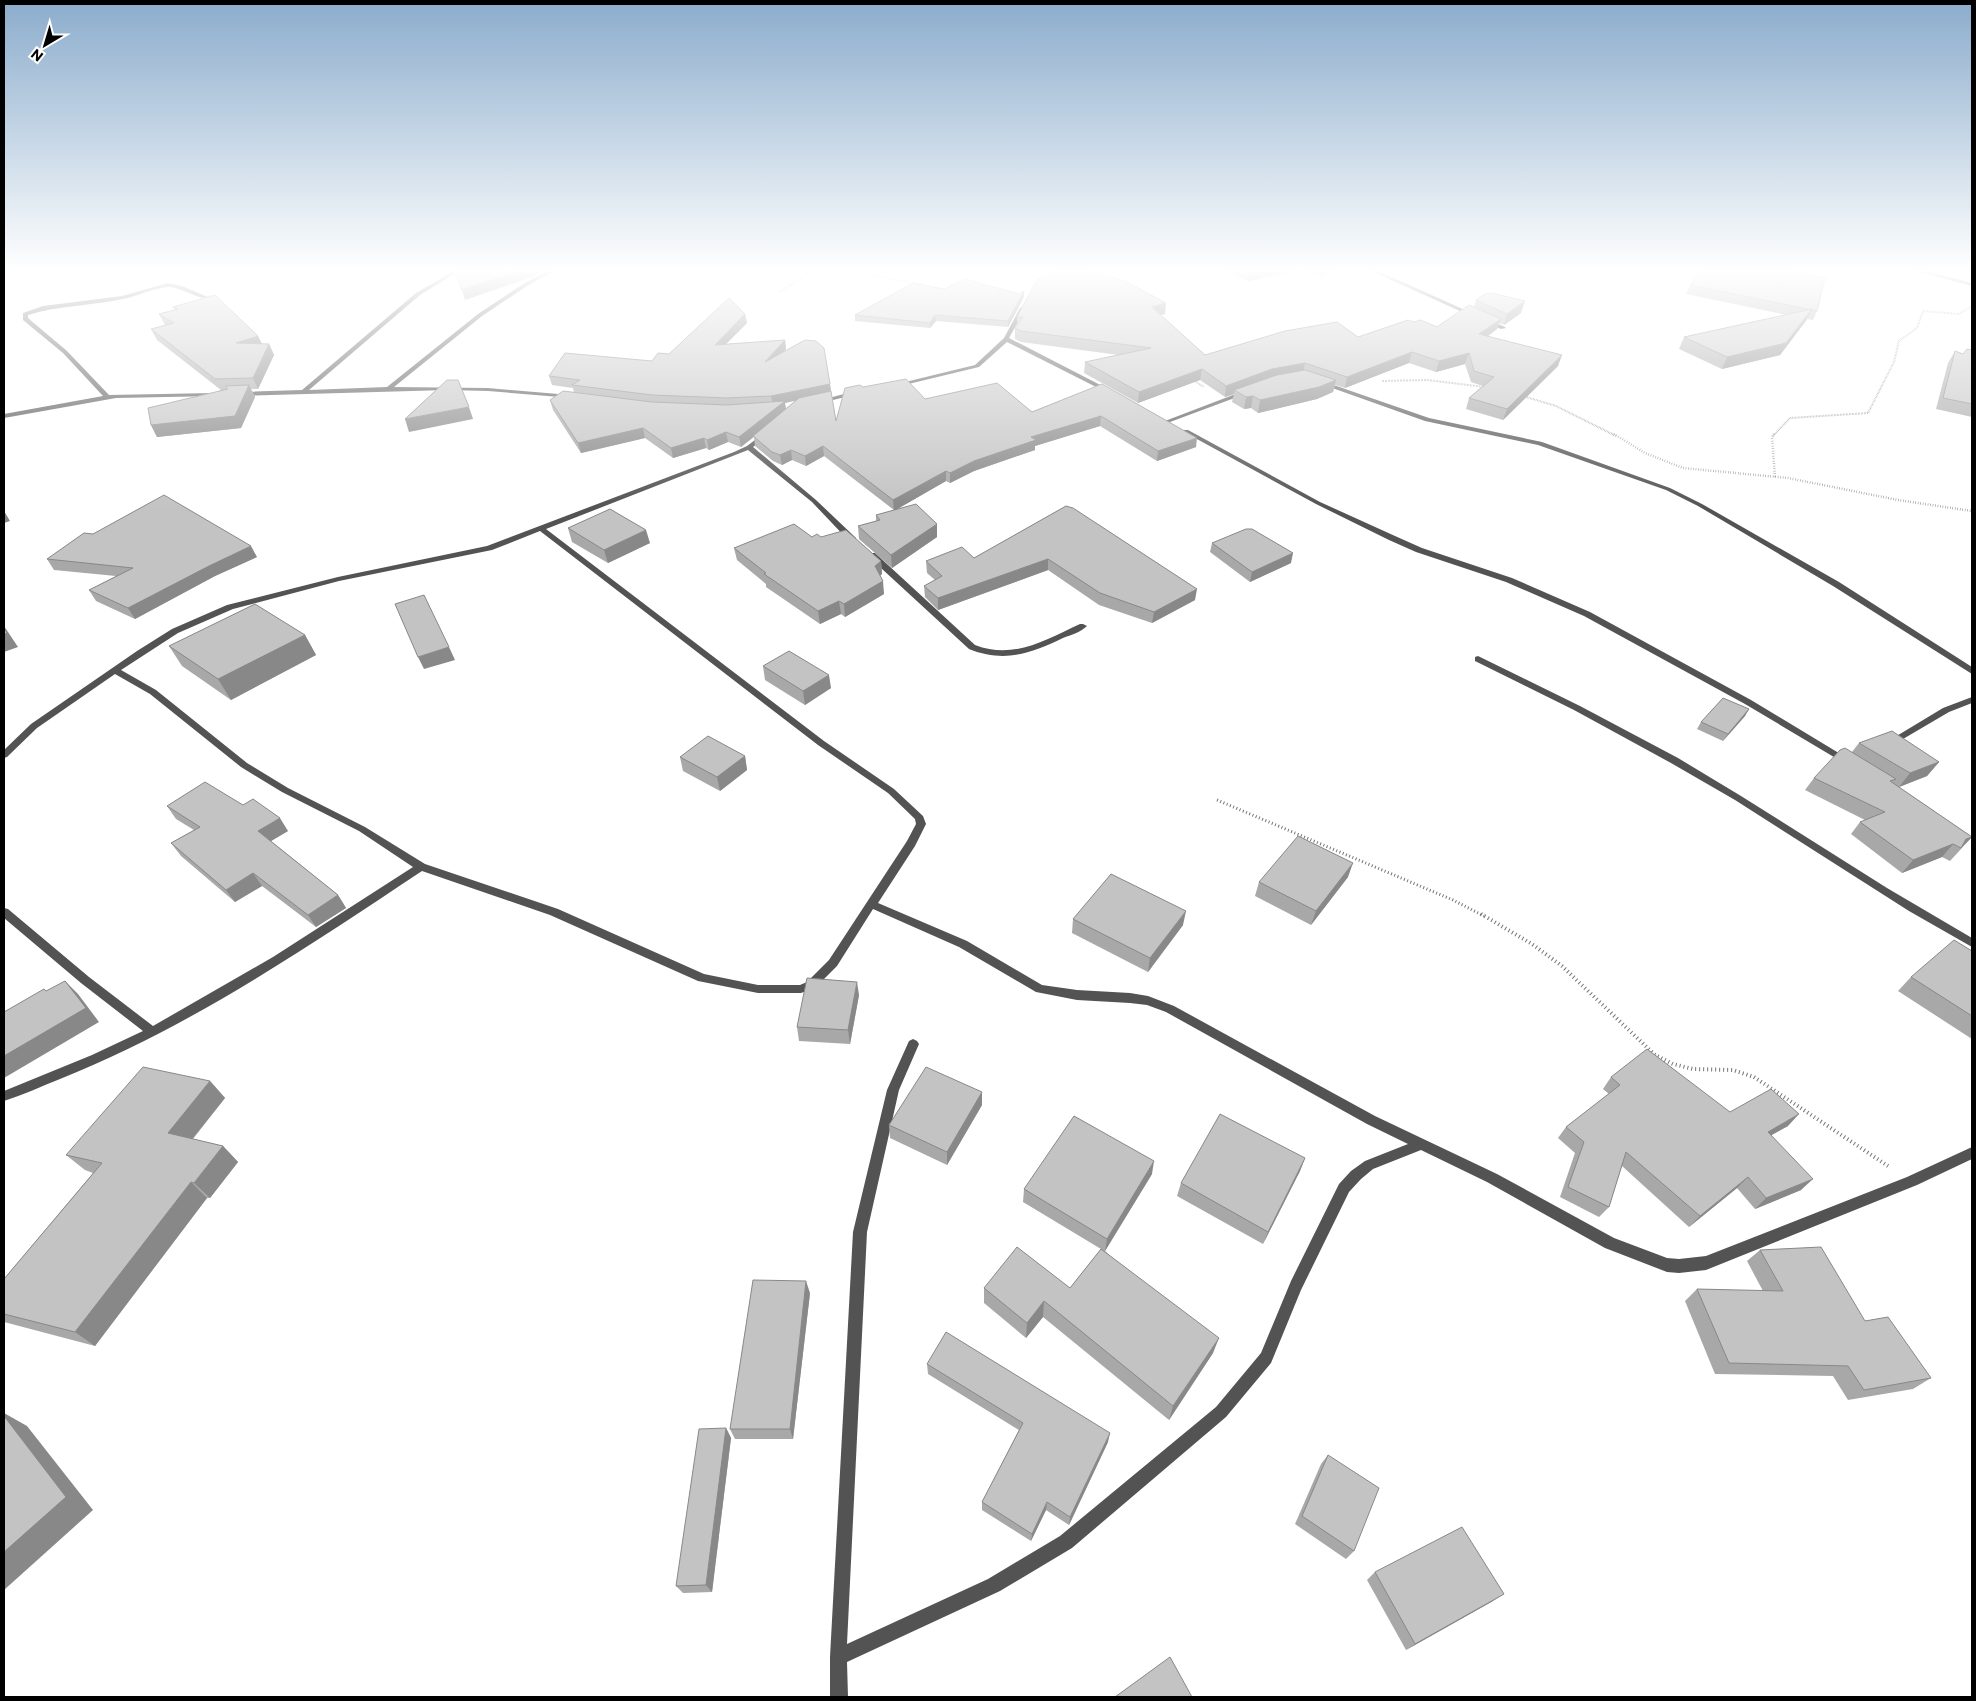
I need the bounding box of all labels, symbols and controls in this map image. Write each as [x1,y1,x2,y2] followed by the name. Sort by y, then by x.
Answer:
[20,20,70,70] north arrow
[27,46,46,66] text: N

